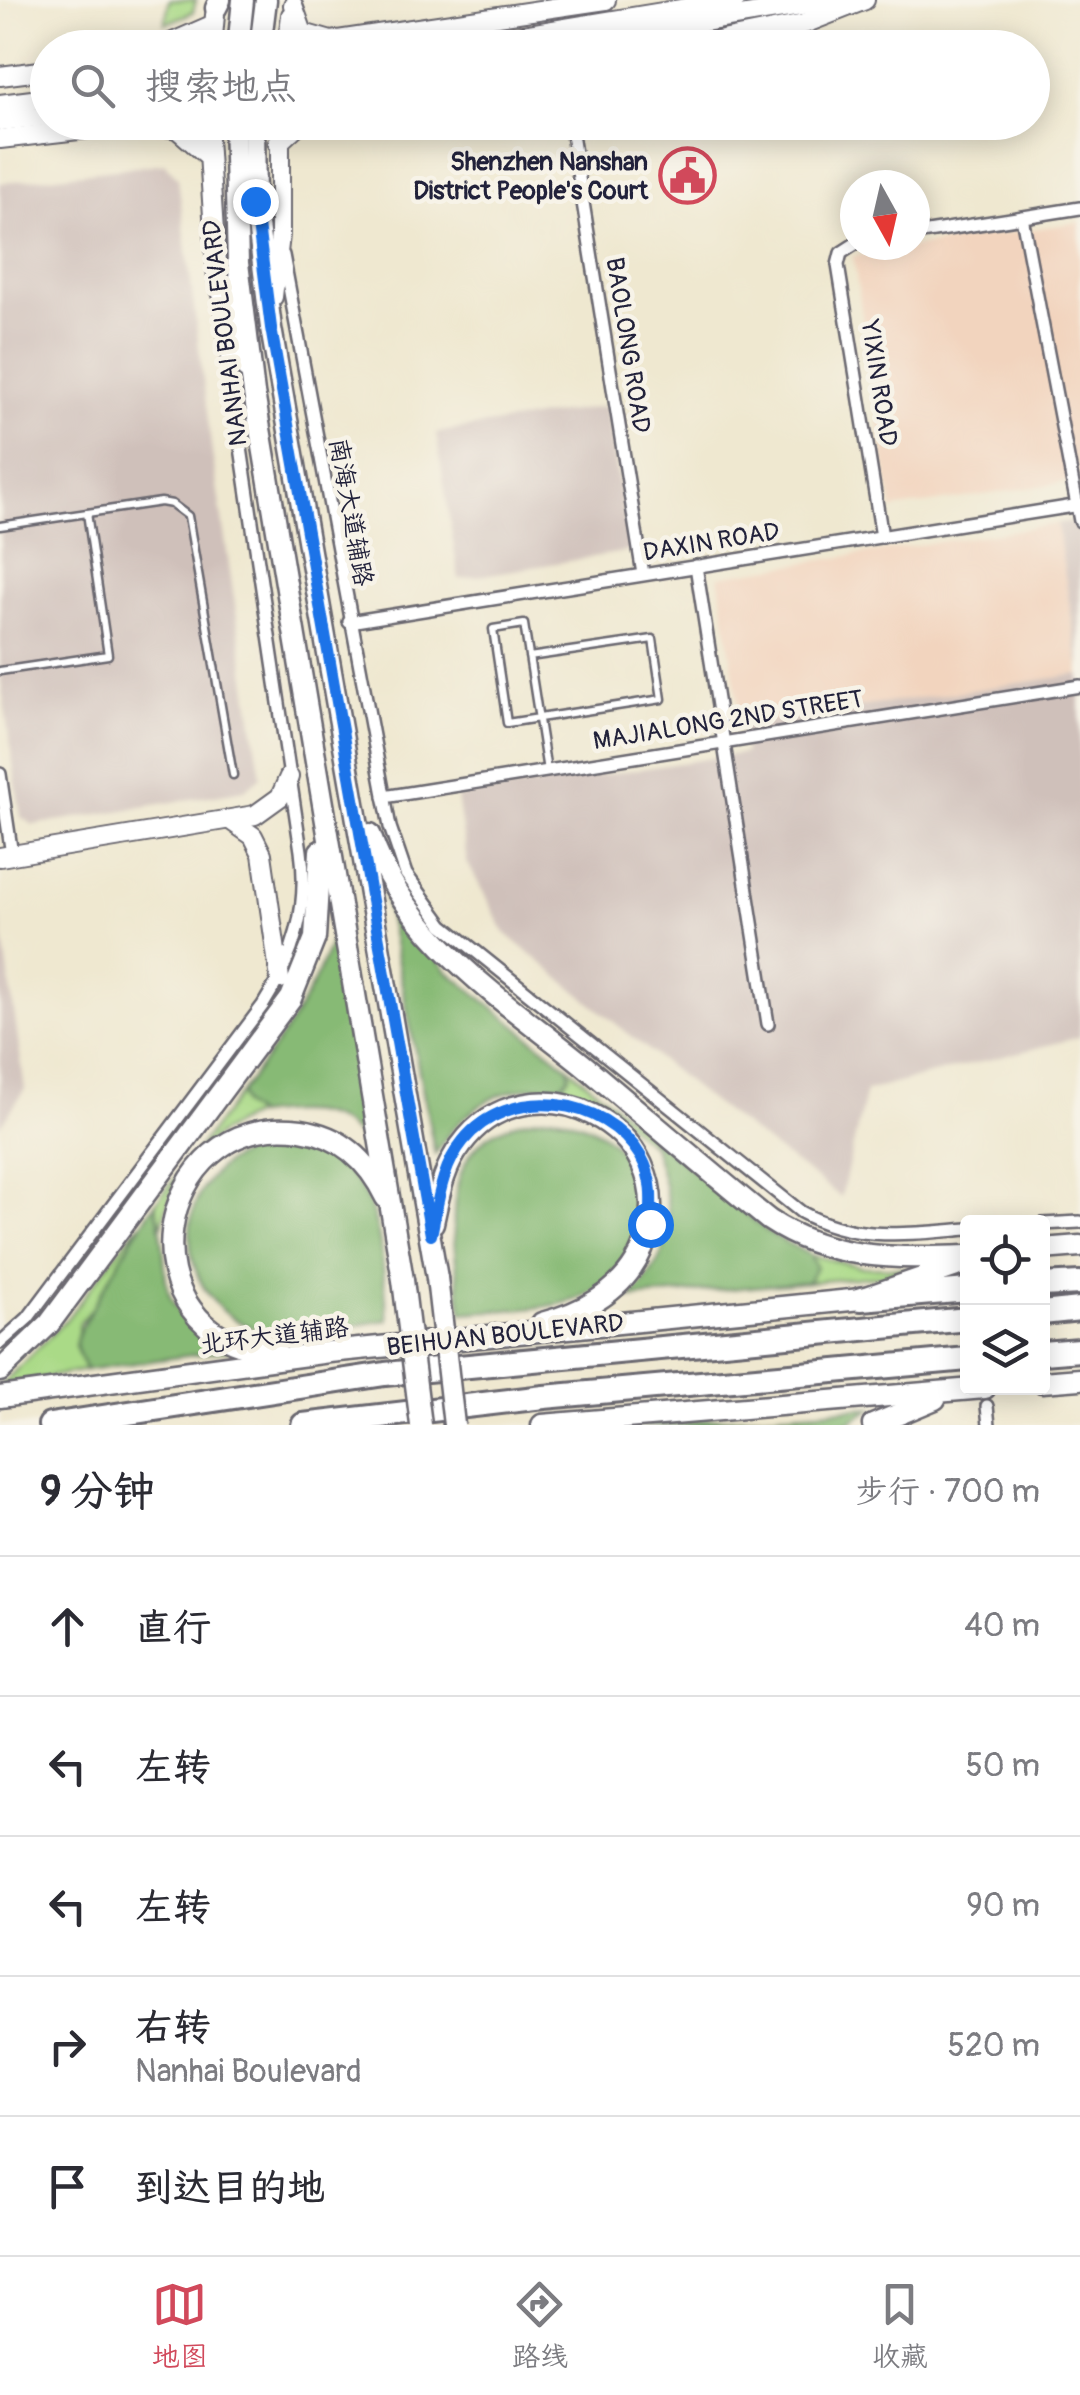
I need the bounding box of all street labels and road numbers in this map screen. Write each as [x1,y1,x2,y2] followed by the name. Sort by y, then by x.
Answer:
[196,218,255,448] street label: NANHAI BOULEVARD
[598,255,657,435] street label: BAOLONG ROAD
[853,317,904,449] street label: YIXIN ROAD
[322,436,379,589] street label: 南海大道辅路
[641,516,782,569] street label: DAXIN ROAD
[591,684,866,757] street label: MAJIALONG 2ND STREET
[385,1308,625,1363] street label: BEIHUAN BOULEVARD
[198,1312,351,1361] street label: 北环大道辅路

